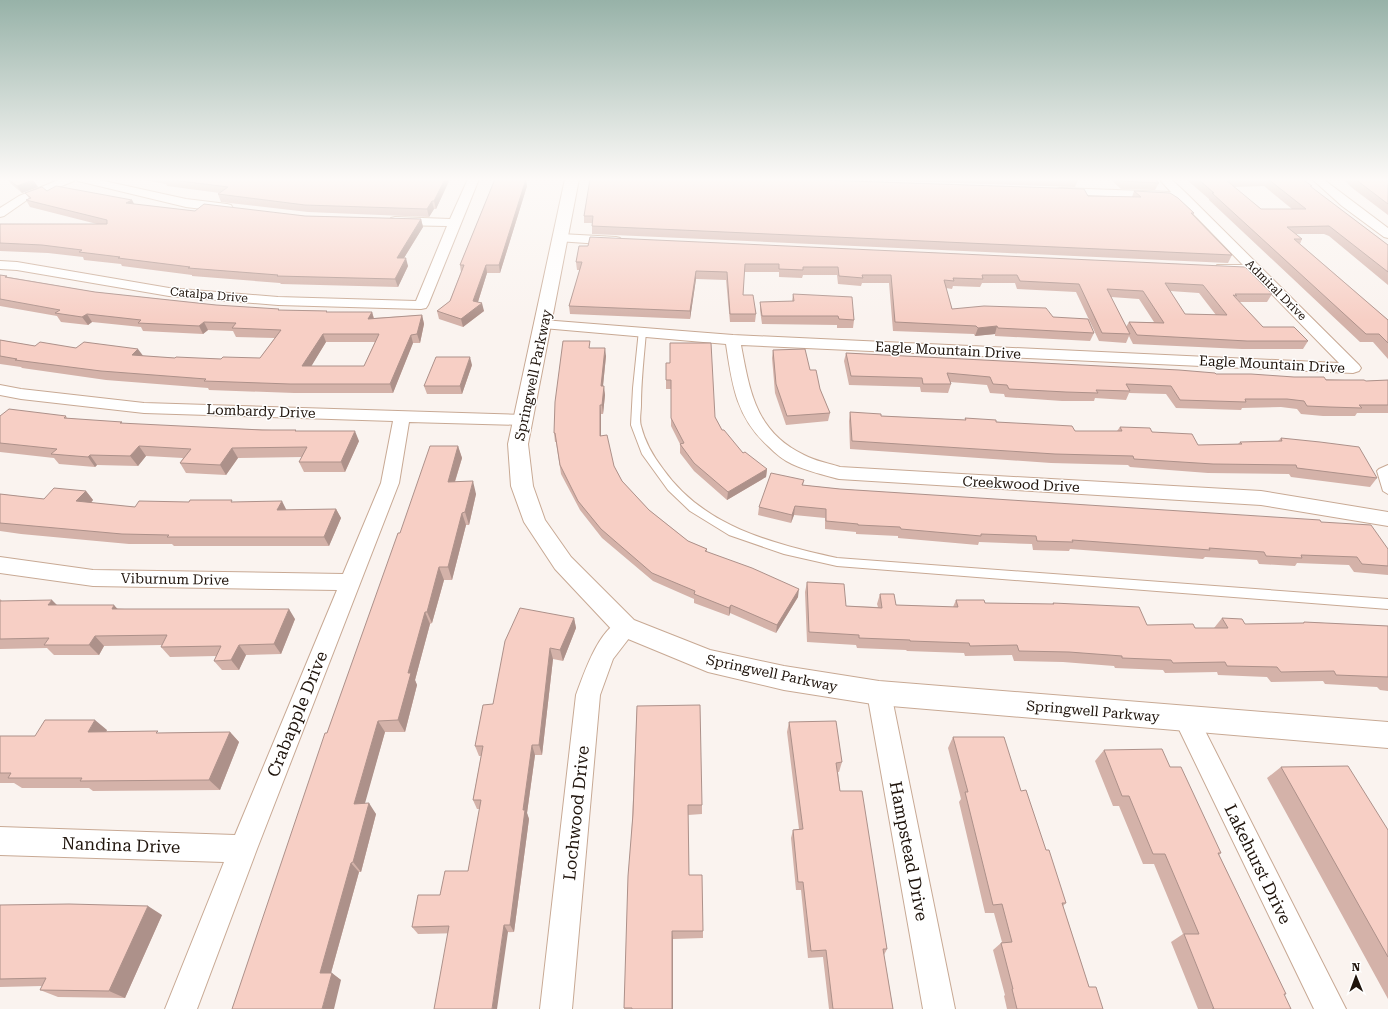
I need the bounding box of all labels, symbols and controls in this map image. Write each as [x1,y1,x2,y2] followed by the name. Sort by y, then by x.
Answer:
[1243,257,1310,324] street label: Admiral Drive
[169,285,249,305] street label: Catalpa Drive
[511,307,555,442] street label: Springwell Parkway
[875,338,1022,362] street label: Eagle Mountain Drive
[1199,352,1346,376] street label: Eagle Mountain Drive
[206,401,316,421] street label: Lombardy Drive
[962,473,1080,495] street label: Creekwood Drive
[121,570,230,588] street label: Viburnum Drive
[263,648,331,780] street label: Crabapple Drive
[705,651,840,695] street label: Springwell Parkway
[1026,697,1161,725] street label: Springwell Parkway
[559,745,593,881] street label: Lochwood Drive
[886,779,932,923] street label: Hampstead Drive
[1220,801,1296,927] street label: Lakehurst Drive
[61,833,181,857] street label: Nandina Drive
[1336,957,1376,997] north arrow
[1351,961,1361,974] text: N

